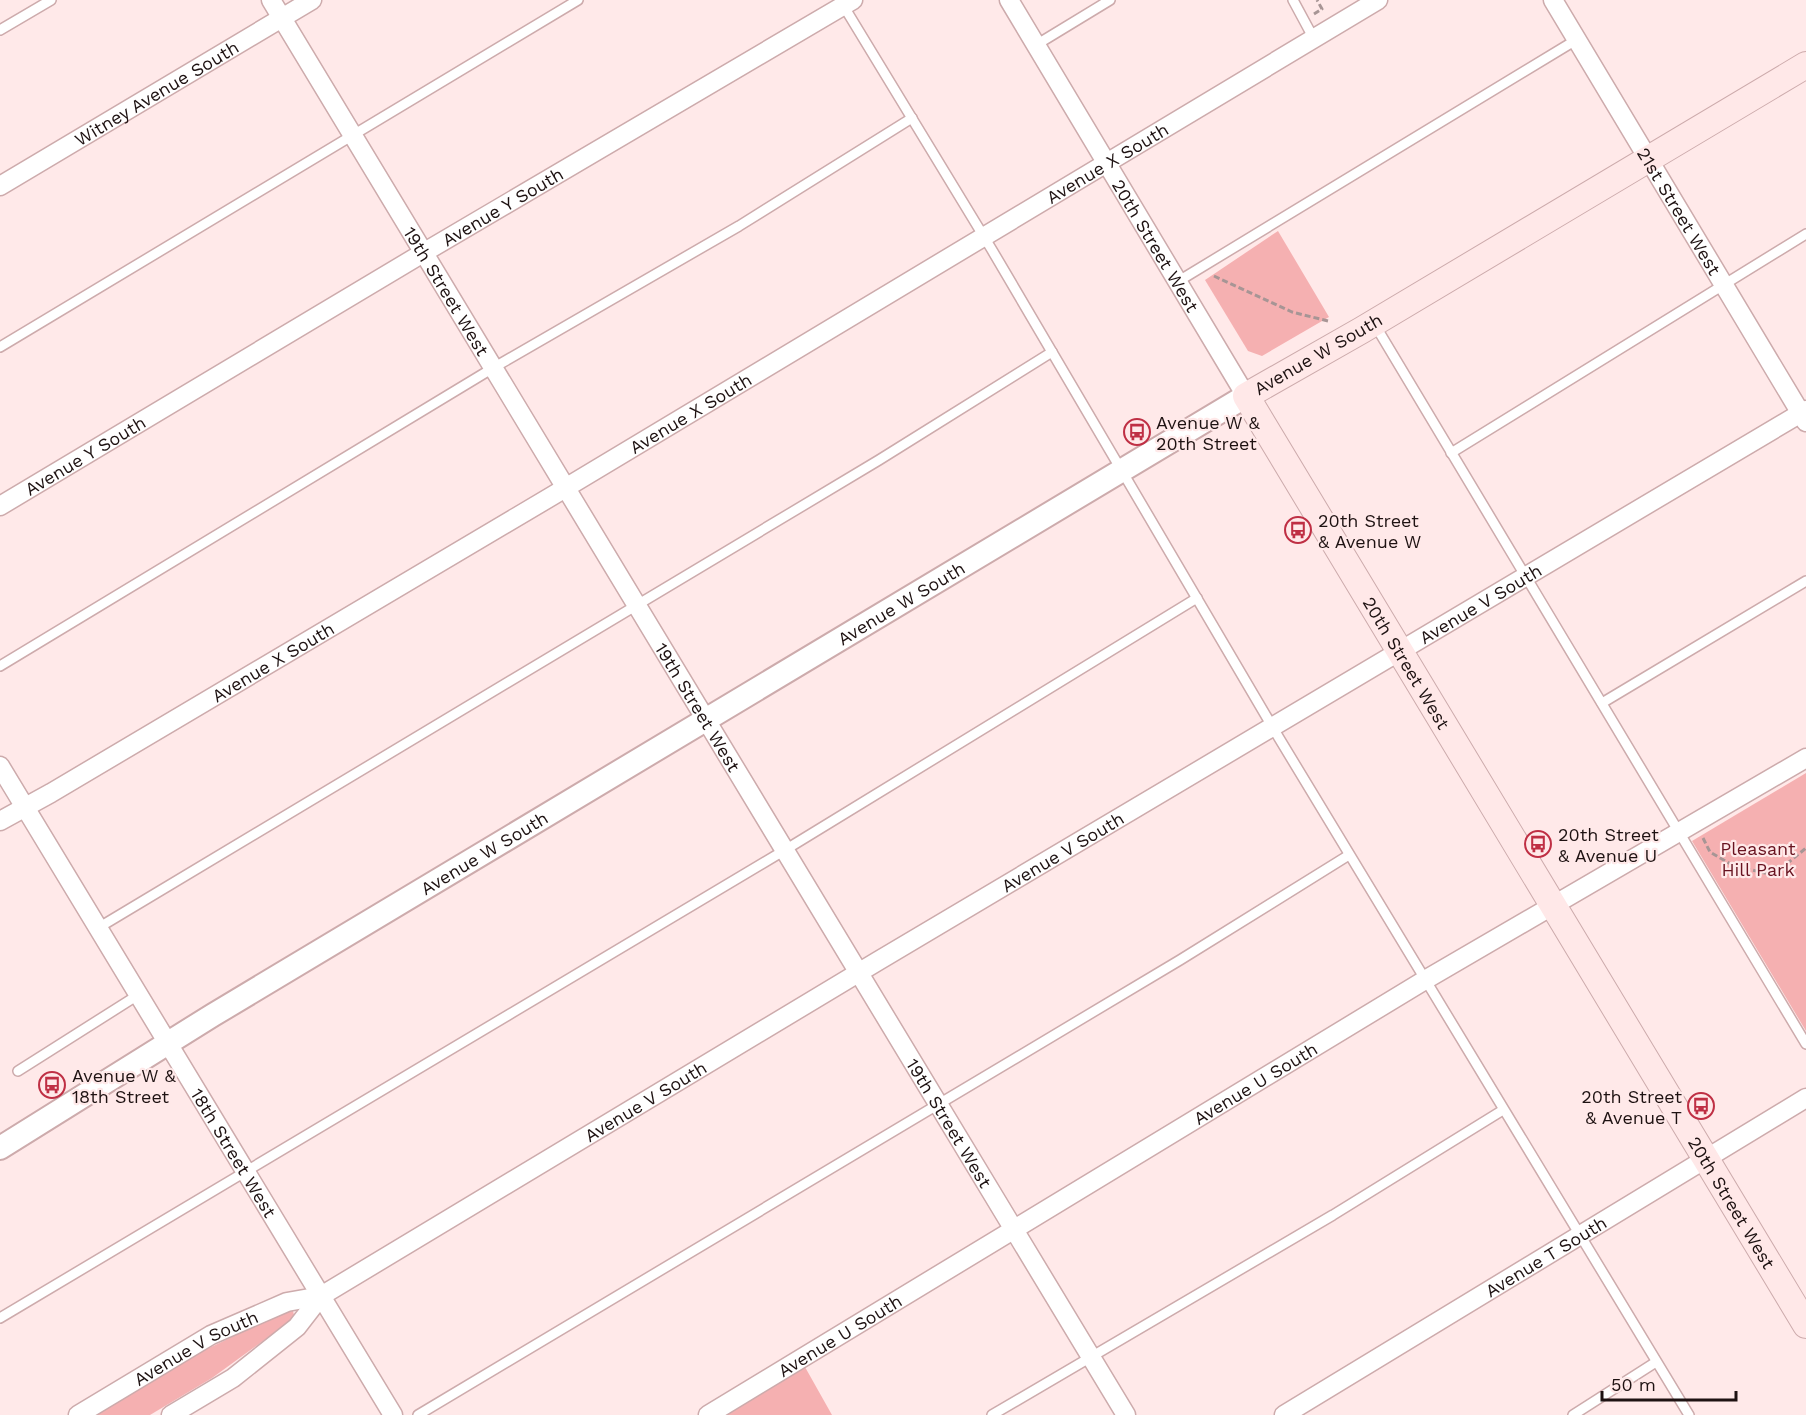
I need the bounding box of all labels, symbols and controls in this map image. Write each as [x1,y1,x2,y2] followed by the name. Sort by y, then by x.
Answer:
[71,36,242,150] street label: Witney Avenue South
[1042,118,1172,207] street label: Avenue X South
[1633,144,1726,279] street label: 21st Street West
[438,163,567,250] street label: Avenue Y South
[1108,175,1204,316] street label: 20th Street West
[400,223,494,360] street label: 19th Street West
[1250,309,1386,399] street label: Avenue W South
[626,368,755,458] street label: Avenue X South
[21,411,149,499] street label: Avenue Y South
[1156,412,1260,454] place label: Avenue W & 20th Street
[1122,417,1152,447] bus stop icon: Avenue W & 20th Street
[1318,510,1421,552] place label: 20th Street & Avenue W
[1283,515,1313,545] bus stop icon: 20th Street & Avenue W
[833,557,968,649] street label: Avenue W South
[1415,559,1545,648] street label: Avenue V South
[1359,593,1455,733] street label: 20th Street West
[208,617,338,706] street label: Avenue X South
[651,639,745,776] street label: 19th Street West
[417,806,551,899] street label: Avenue W South
[997,807,1127,896] street label: Avenue V South
[1558,824,1659,866] place label: 20th Street & Avenue U
[1523,829,1553,859] bus stop icon: 20th Street & Avenue U
[1720,838,1796,880] park label: Pleasant Hill Park
[1189,1038,1321,1129] street label: Avenue U South
[903,1055,997,1192] street label: 19th Street West
[580,1056,710,1146] street label: Avenue V South
[72,1065,176,1107] place label: Avenue W & 18th Street
[37,1070,67,1100] bus stop icon: Avenue W & 18th Street
[187,1084,281,1221] street label: 18th Street West
[1581,1086,1682,1128] place label: 20th Street & Avenue T
[1686,1091,1716,1121] bus stop icon: 20th Street & Avenue T
[1684,1132,1780,1273] street label: 20th Street West
[1481,1211,1610,1301] street label: Avenue T South
[774,1290,905,1381] street label: Avenue U South
[130,1305,261,1390] street label: Avenue V South
[1602,1364,1736,1402] scale bar
[1611,1374,1656,1395] text: 50 m

